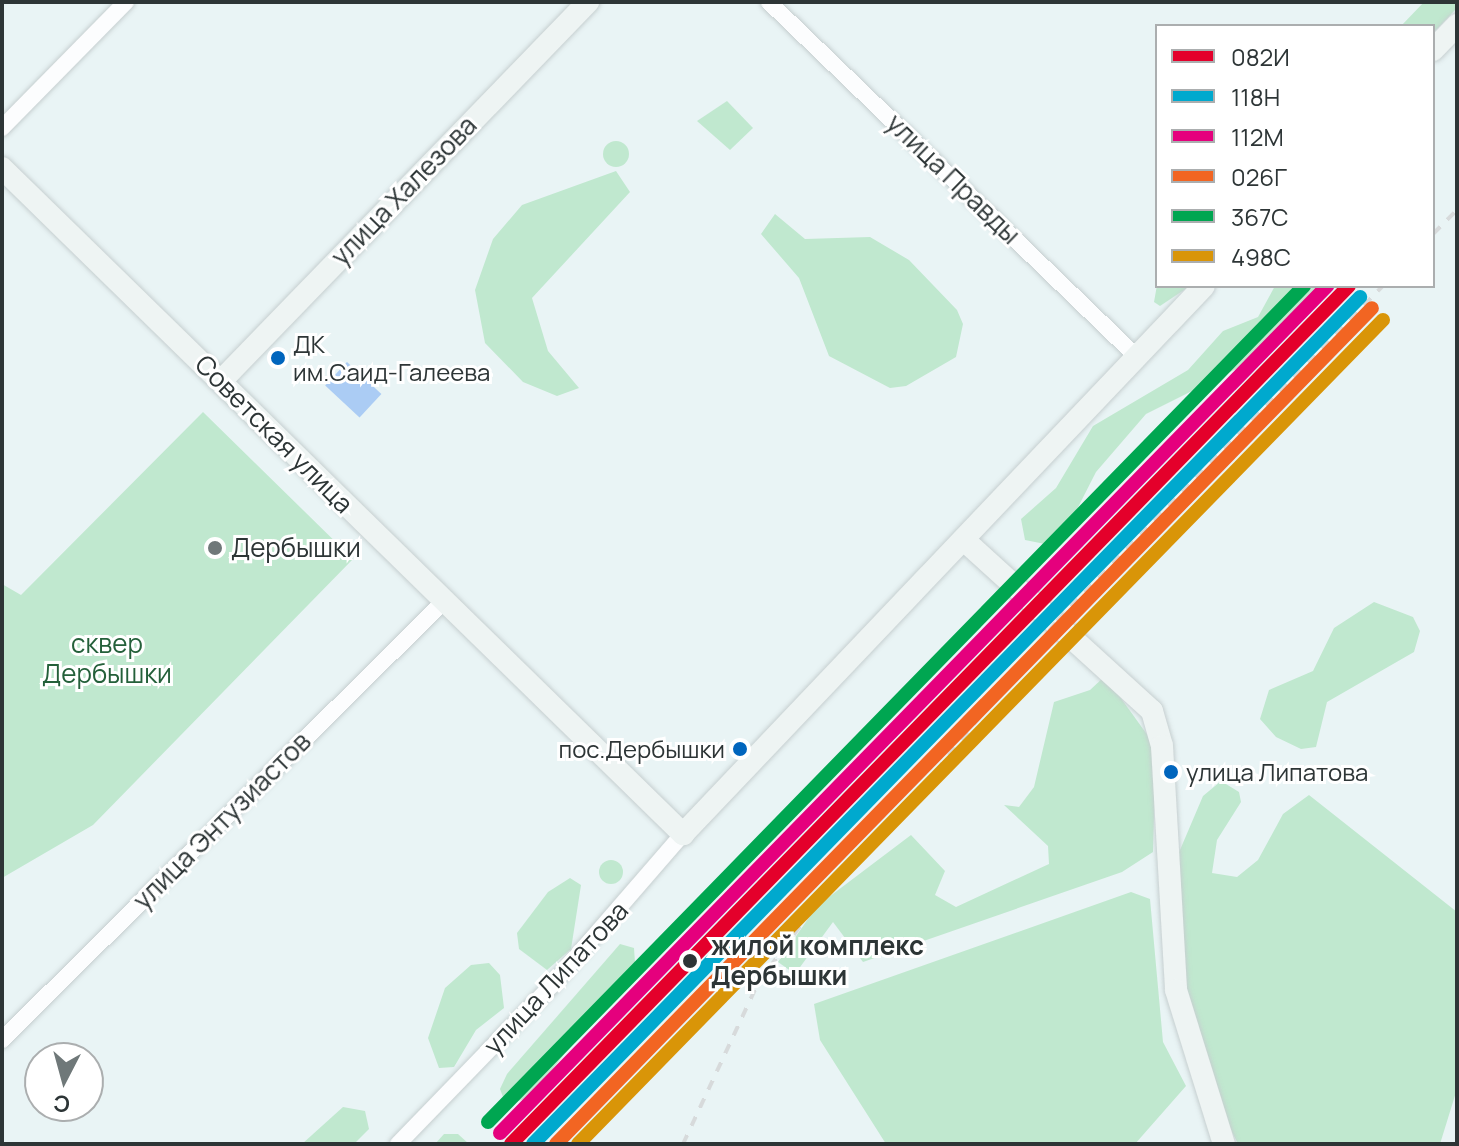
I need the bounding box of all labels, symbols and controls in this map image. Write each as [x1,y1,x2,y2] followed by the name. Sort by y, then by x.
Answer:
[1155,24,1435,288] legend
[1231,40,1290,73] text: 082И
[1231,80,1280,113] text: 118Н
[880,108,1026,250] street label: улица Правды
[325,110,483,272] street label: улица Халезова
[1231,120,1284,153] text: 112М
[1231,160,1287,193] text: 026Г
[1231,200,1288,233] text: 367С
[1231,240,1291,273] text: 498С
[293,330,490,386] place label: ДК им.Саид-Галеева
[189,349,359,519] street label: Советская улица
[270,350,286,366] marker: ДК им.Саид-Галеева
[231,532,361,564] place label: Дербышки
[206,539,224,557] marker: Дербышки
[42,628,172,690] park label: сквер Дербышки
[127,726,317,916] street label: улица Энтузиастов
[558,735,725,763] place label: пос.Дербышки
[732,741,748,757] marker: пос.Дербышки
[1186,758,1368,786] place label: улица Липатова
[1163,764,1179,780] marker: улица Липатова
[477,895,635,1061] street label: улица Липатова
[711,930,924,992] place label: жилой комплекс Дербышки
[676,947,704,975] marker: жилой комплекс Дербышки
[24,1042,104,1122] north arrow
[52,1088,71,1120] text: С

